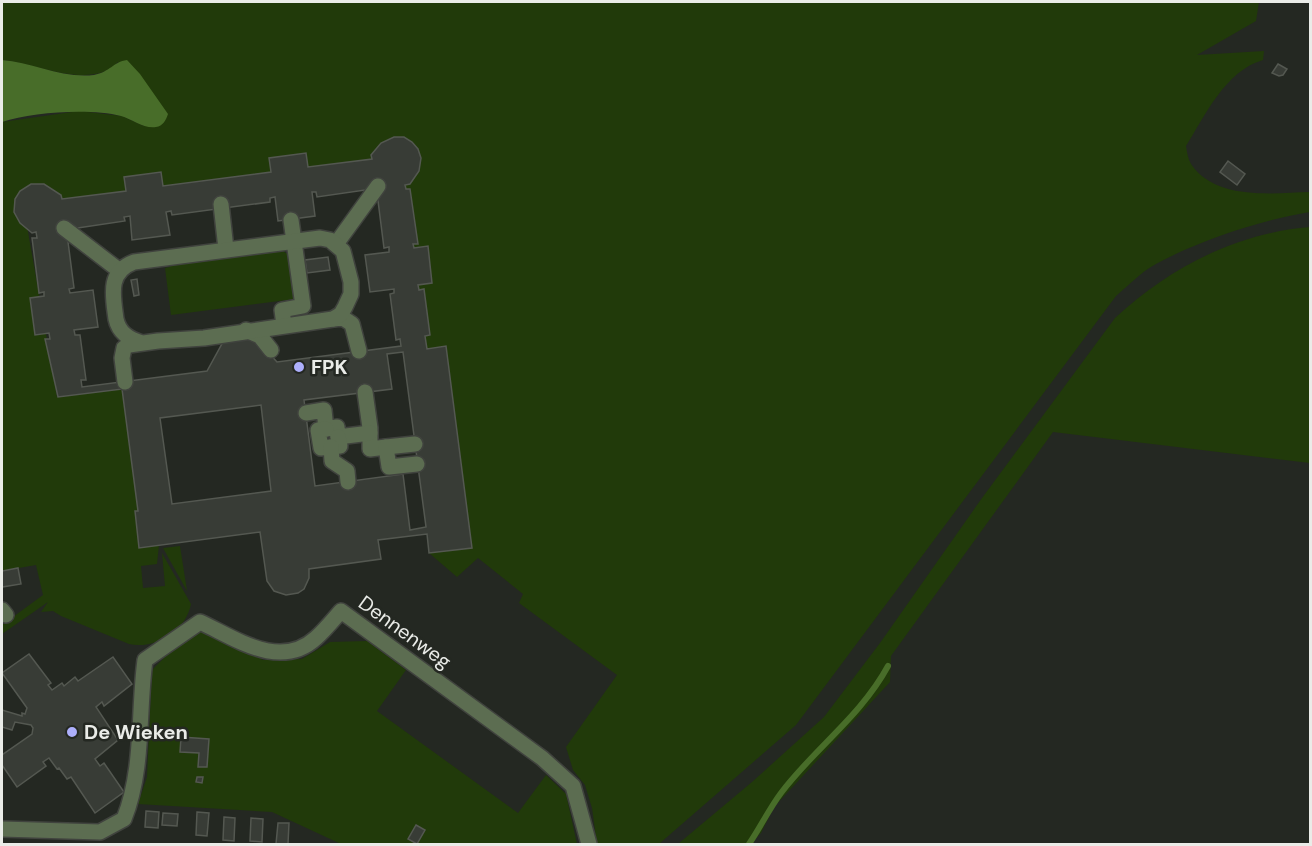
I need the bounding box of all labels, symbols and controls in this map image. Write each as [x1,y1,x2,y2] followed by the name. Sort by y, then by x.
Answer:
[311,354,347,380] place label: FPK
[292,360,306,374] marker: FPK
[354,590,456,674] street label: Dennenweg
[84,719,188,745] place label: De Wieken
[65,725,79,739] marker: De Wieken

